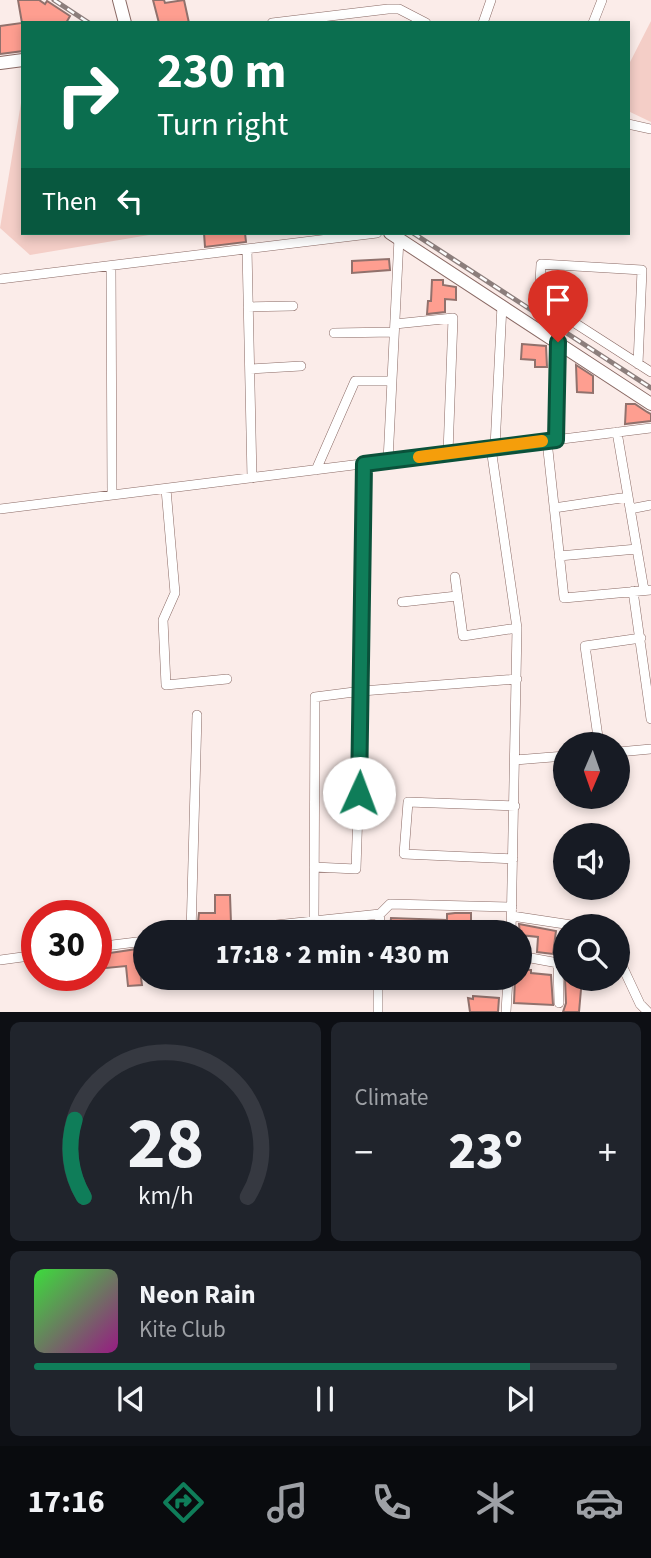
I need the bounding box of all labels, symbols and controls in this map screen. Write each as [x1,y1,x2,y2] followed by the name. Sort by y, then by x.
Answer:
[157,37,286,107] text: 230 m
[42,49,133,140] icon: right
[157,102,288,148] text: Turn right
[111,182,149,220] icon: left
[42,183,97,220] text: Then
[528,270,588,342] pin
[539,281,577,319] icon: arrive
[553,732,630,808] north arrow
[553,732,630,991] map controls
[322,756,396,830] position arrow
[553,823,630,900] button: sound
[21,900,112,991] speed limit sign: 30
[553,914,630,991] button: search
[216,936,449,973] text: 17:18 · 2 min · 430 m
[355,1081,428,1114] text: Climate
[127,1093,204,1197] text: 28
[448,1115,523,1189] text: 23°
[355,1126,373,1180] text: −
[598,1126,617,1180] text: +
[138,1178,193,1214] text: km/h
[139,1276,256,1313] text: Neon Rain
[139,1313,226,1346] text: Kite Club
[112,1380,150,1418] icon: previous
[306,1380,344,1418] icon: pause
[501,1380,539,1418] icon: next
[159,1478,208,1527] icon: directions
[263,1478,312,1527] icon: music
[367,1478,416,1527] icon: phone
[471,1478,520,1527] icon: climate
[575,1478,624,1527] icon: car
[27,1479,105,1525] text: 17:16

